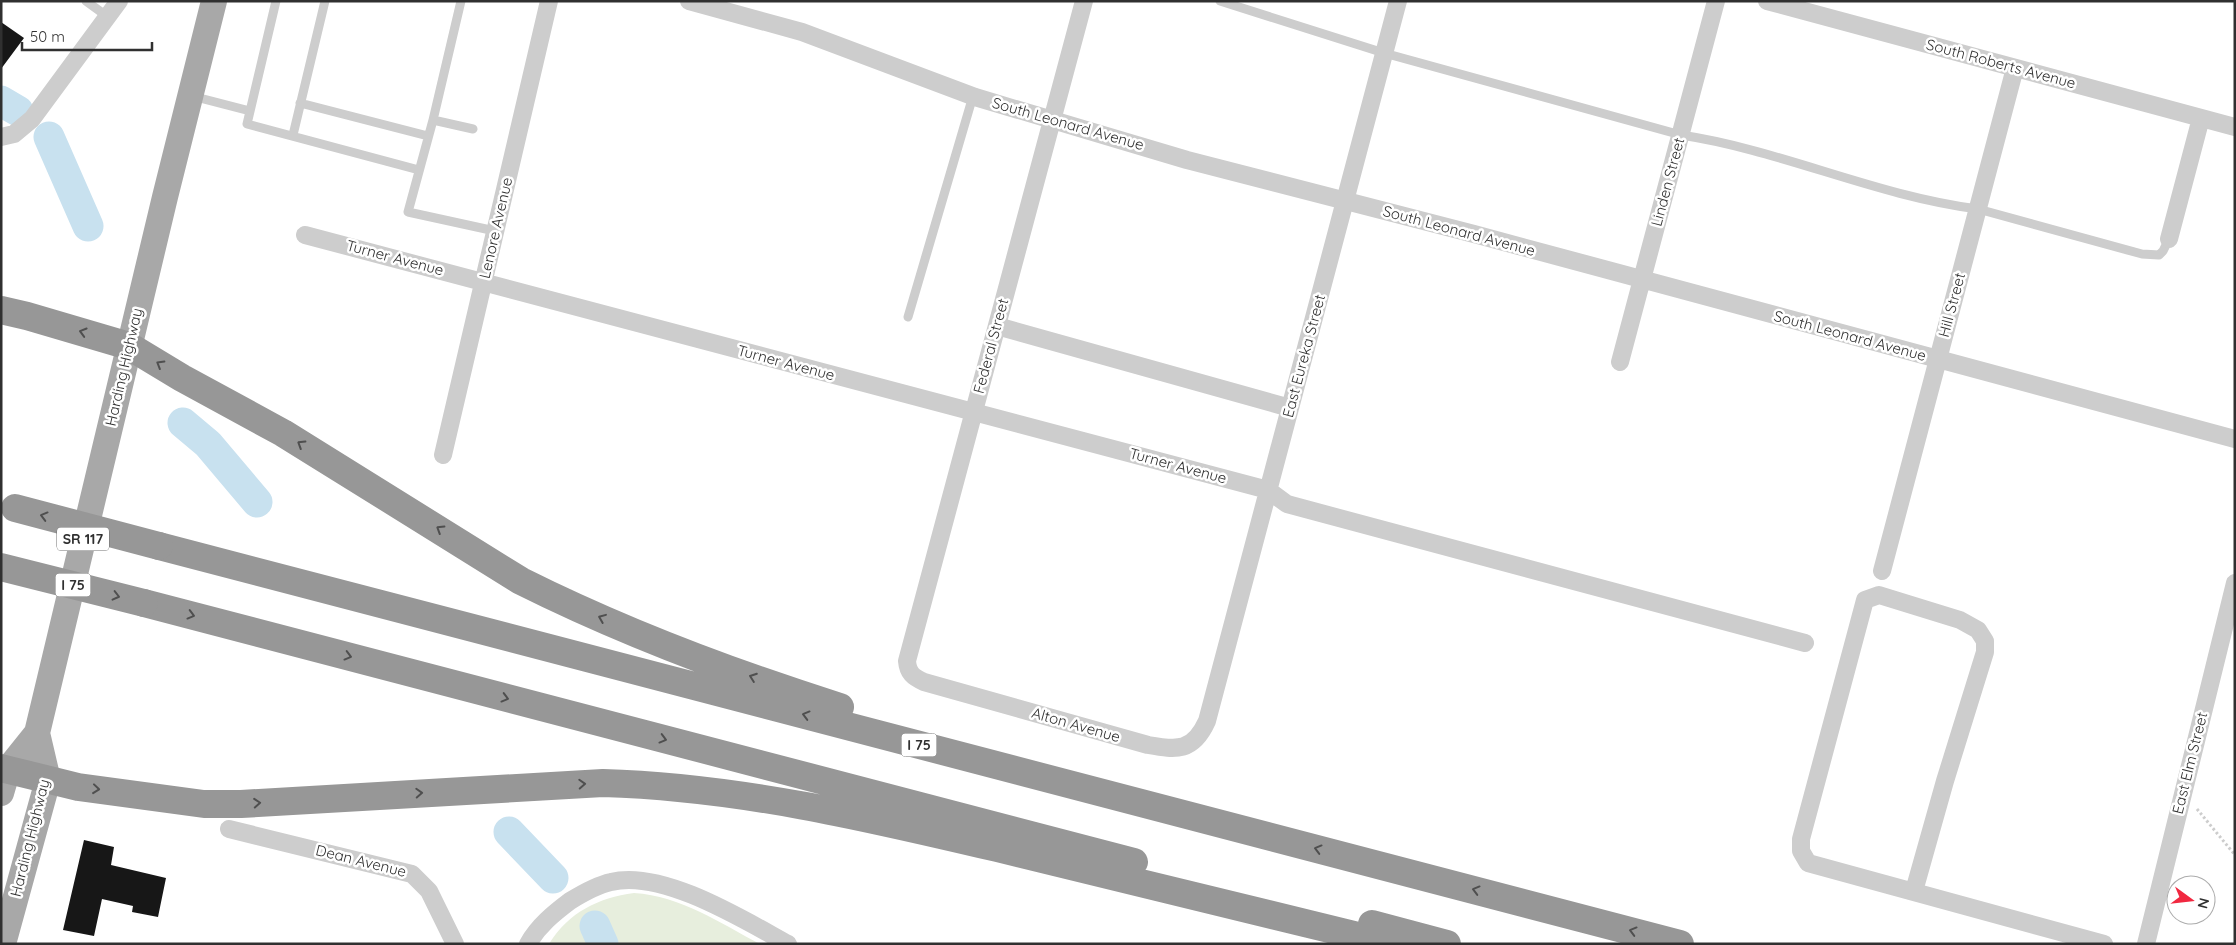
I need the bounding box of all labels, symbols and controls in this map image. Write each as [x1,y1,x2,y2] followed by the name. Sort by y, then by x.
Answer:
[22,20,152,52] scale bar
[30,27,65,46] text: 50 m
[1924,34,2078,93] street label: South Roberts Avenue
[990,93,1146,154] street label: South Leonard Avenue
[1647,135,1688,228] street label: Linden Street
[475,175,516,280] street label: Lenore Avenue
[1381,201,1537,260] street label: South Leonard Avenue
[344,235,446,280] street label: Turner Avenue
[1934,271,1969,339] street label: Hill Street
[1278,292,1329,420] street label: East Eureka Street
[969,296,1012,395] street label: Federal Street
[101,306,146,428] street label: Harding Highway
[1772,306,1928,365] street label: South Leonard Avenue
[79,327,87,337] one-way arrow
[735,340,837,385] street label: Turner Avenue
[157,361,166,371] one-way arrow
[298,441,307,451] one-way arrow
[1127,443,1229,488] street label: Turner Avenue
[39,511,48,522] one-way arrow
[436,526,445,536] one-way arrow
[57,528,109,550] road number: SR 117
[56,574,90,596] road number: I 75
[112,590,121,601] one-way arrow
[186,610,195,620] one-way arrow
[598,614,606,624] one-way arrow
[344,651,352,661] one-way arrow
[749,673,758,683] one-way arrow
[501,692,509,702] one-way arrow
[1030,703,1123,746] street label: Alton Avenue
[801,710,810,721] one-way arrow
[2168,710,2211,816] street label: East Elm Street
[658,733,666,743] one-way arrow
[902,734,936,756] road number: I 75
[6,777,53,899] street label: Harding Highway
[578,779,586,790] one-way arrow
[92,783,100,794] one-way arrow
[416,788,424,799] one-way arrow
[254,798,262,809] one-way arrow
[314,840,408,881] street label: Dean Avenue
[1314,844,1323,855] one-way arrow
[2166,875,2216,925] north arrow
[1471,885,1480,896] one-way arrow
[2194,896,2214,911] text: N
[1629,927,1637,937] one-way arrow

